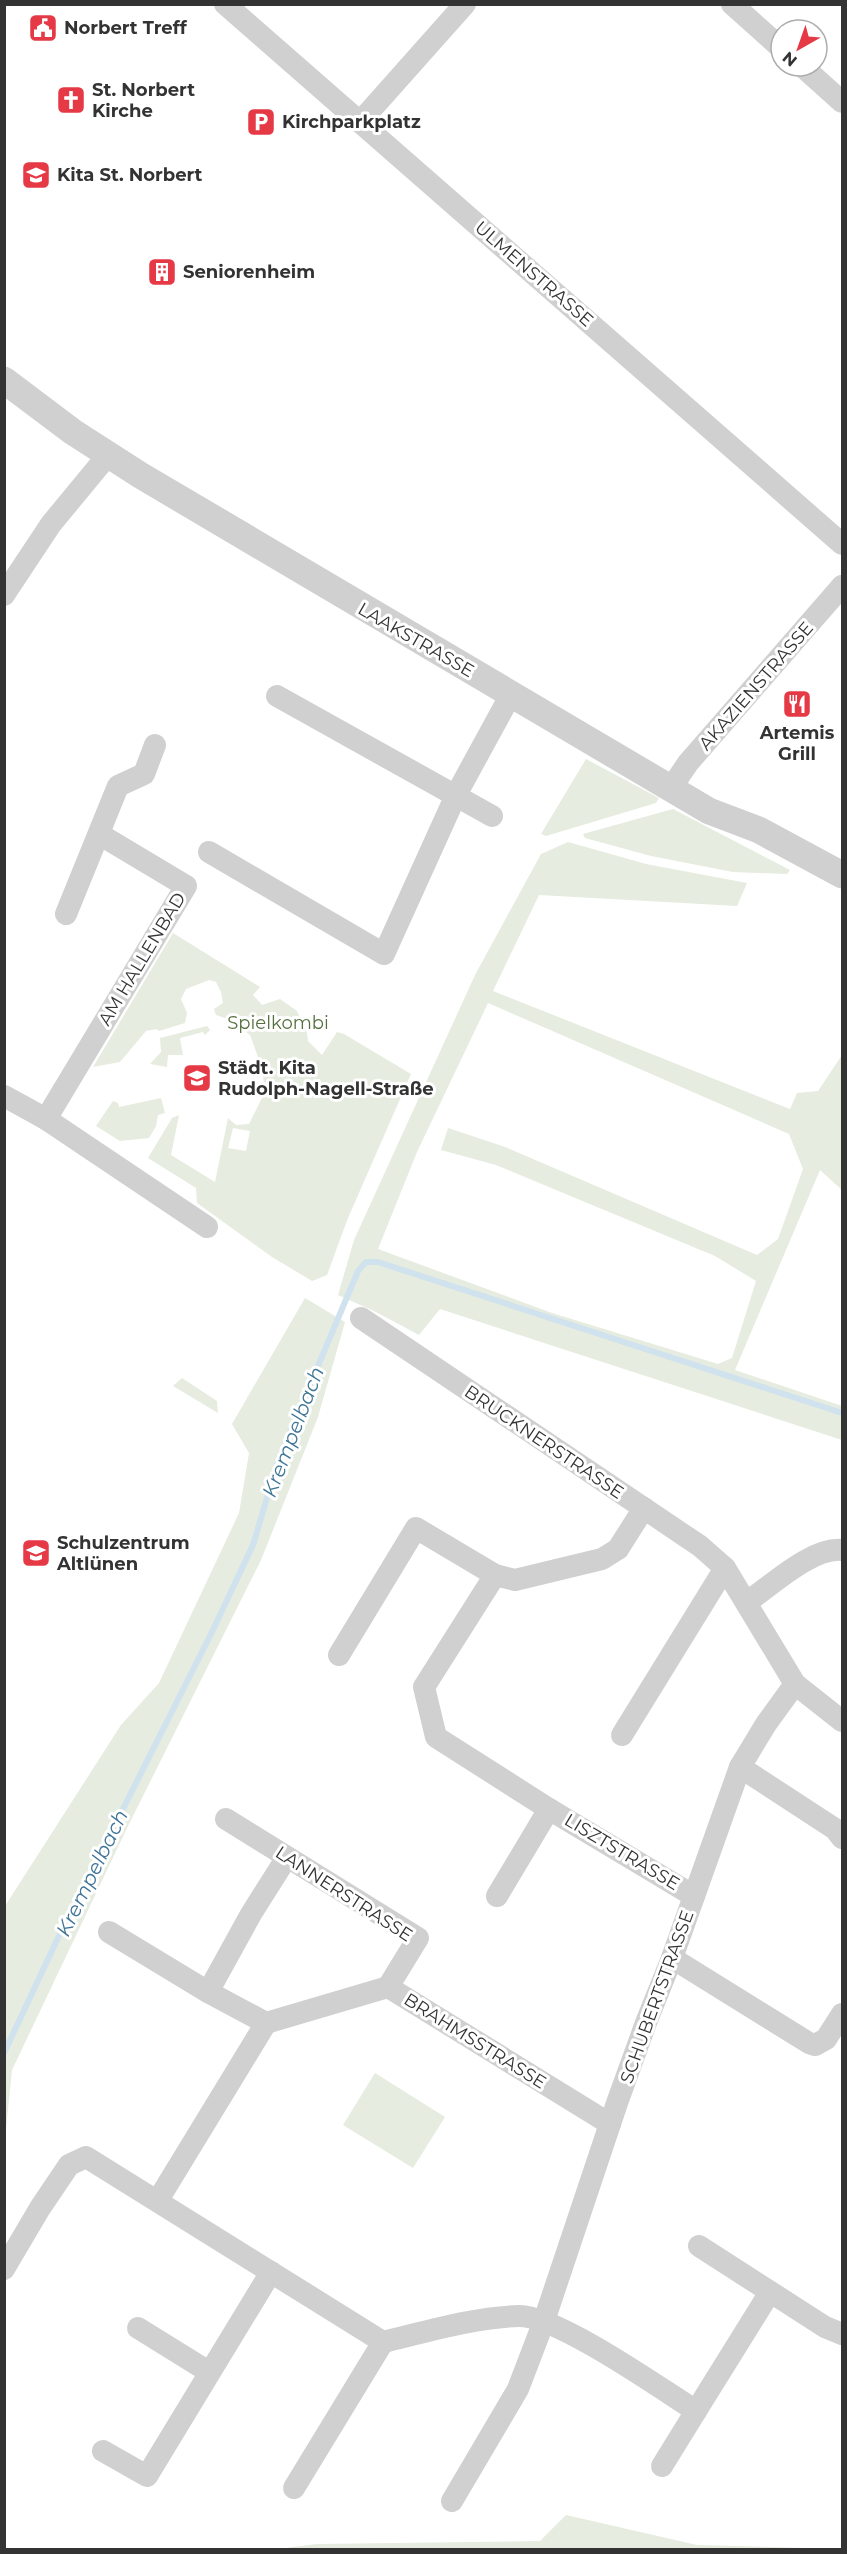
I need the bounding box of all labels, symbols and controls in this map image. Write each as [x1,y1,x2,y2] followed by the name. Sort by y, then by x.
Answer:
[27,12,59,44] public building icon: Norbert Treff
[64,17,188,39] place label: Norbert Treff
[769,18,829,78] north arrow
[779,48,801,71] text: N
[92,79,195,122] place label: St. Norbert Kirche
[55,84,87,116] church icon: St. Norbert Kirche
[245,106,277,138] parking icon: Kirchparkplatz
[282,111,421,133] place label: Kirchparkplatz
[20,159,52,191] school or university icon: Kita St. Norbert
[57,164,203,186] place label: Kita St. Norbert
[470,216,598,332] street label: ULMENSTRASSE
[146,256,178,288] building icon: Seniorenheim
[183,261,315,283] place label: Seniorenheim
[354,598,478,682] street label: LAAKSTRASSE
[694,617,818,755] street label: AKAZIENSTRASSE
[781,688,813,720] restaurant icon: Artemis Grill
[759,722,835,765] place label: Artemis Grill
[94,888,190,1030] street label: AM HALLENBAD
[227,1012,329,1034] park label: Spielkombi
[218,1057,434,1100] place label: Städt. Kita Rudolph-Nagell-Straße
[181,1062,213,1094] school or university icon: Städt. Kita Rudolph-Nagell-Straße
[257,1363,329,1501] water label: Krempelbach
[460,1380,628,1504] street label: BRUCKNERSTRASSE
[56,1532,190,1575] place label: Schulzentrum Altlünen
[20,1537,52,1569] school or university icon: Schulzentrum Altlünen
[51,1806,133,1940] water label: Krempelbach
[560,1809,684,1895] street label: LISZTSTRASSE
[271,1841,417,1947] street label: LANNERSTRASSE
[615,1907,699,2087] street label: SCHUBERTSTRASSE
[400,1988,550,2094] street label: BRAHMSSTRASSE

